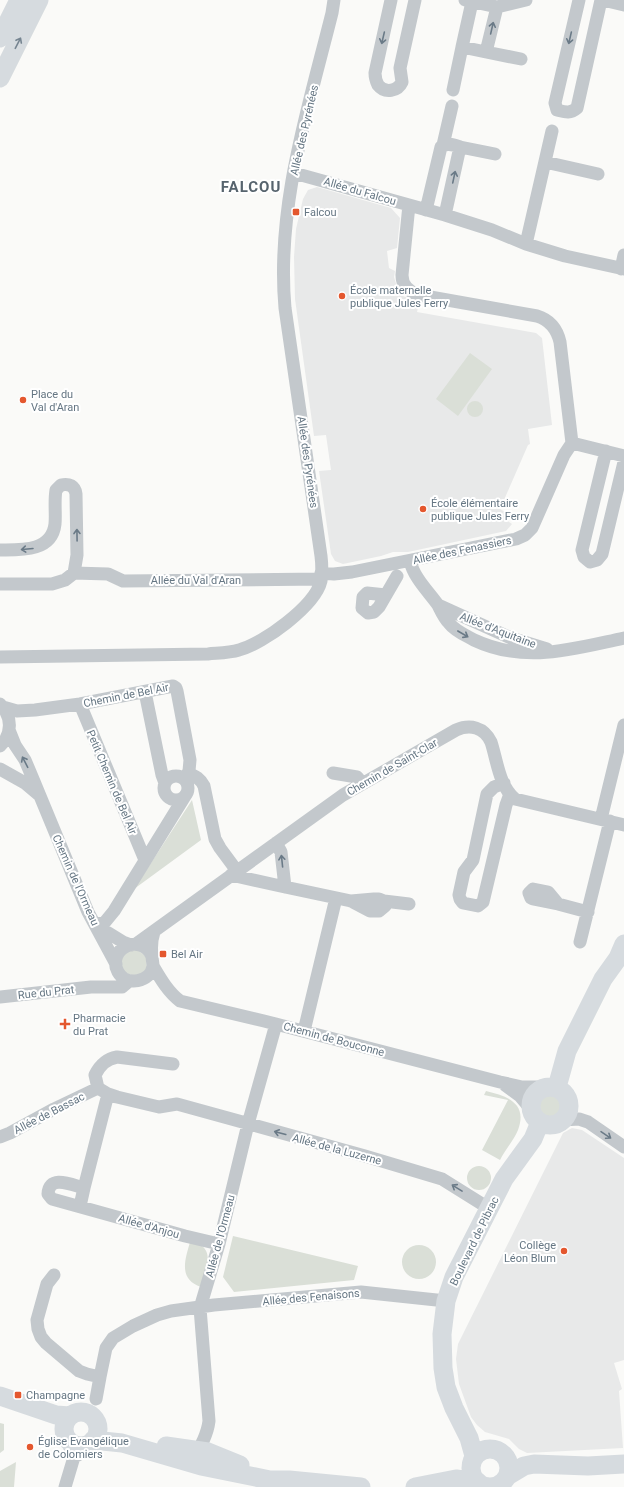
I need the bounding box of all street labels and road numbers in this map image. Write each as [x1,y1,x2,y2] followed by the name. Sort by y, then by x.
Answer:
[288,83,321,177] street label: Allée des Pyrénées
[322,175,397,208] street label: Allée du Falcou
[295,415,320,509] street label: Allée des Pyrénées
[412,534,513,567] street label: Allée des Fenassiers
[151,574,241,587] street label: Allée du Val d'Aran
[458,610,538,651] street label: Allée d'Aquitaine
[82,681,170,710] street label: Chemin de Bel Air
[84,728,139,836] street label: Petit Chemin de Bel Air
[345,736,440,799] street label: Chemin de Saint-Clar
[50,833,101,928] street label: Chemin de l'Ormeau
[17,983,75,1002] street label: Rue du Prat
[282,1020,386,1059] street label: Chemin de Bouconne
[12,1090,87,1137] street label: Allée de Bassac
[291,1131,383,1168] street label: Allée de la Luzerne
[203,1193,238,1279] street label: Allée de l'Ormeau
[447,1194,502,1288] street label: Boulevard de Pibrac
[117,1212,181,1241] street label: Allée d'Anjou
[262,1287,361,1308] street label: Allée des Fenaisons

